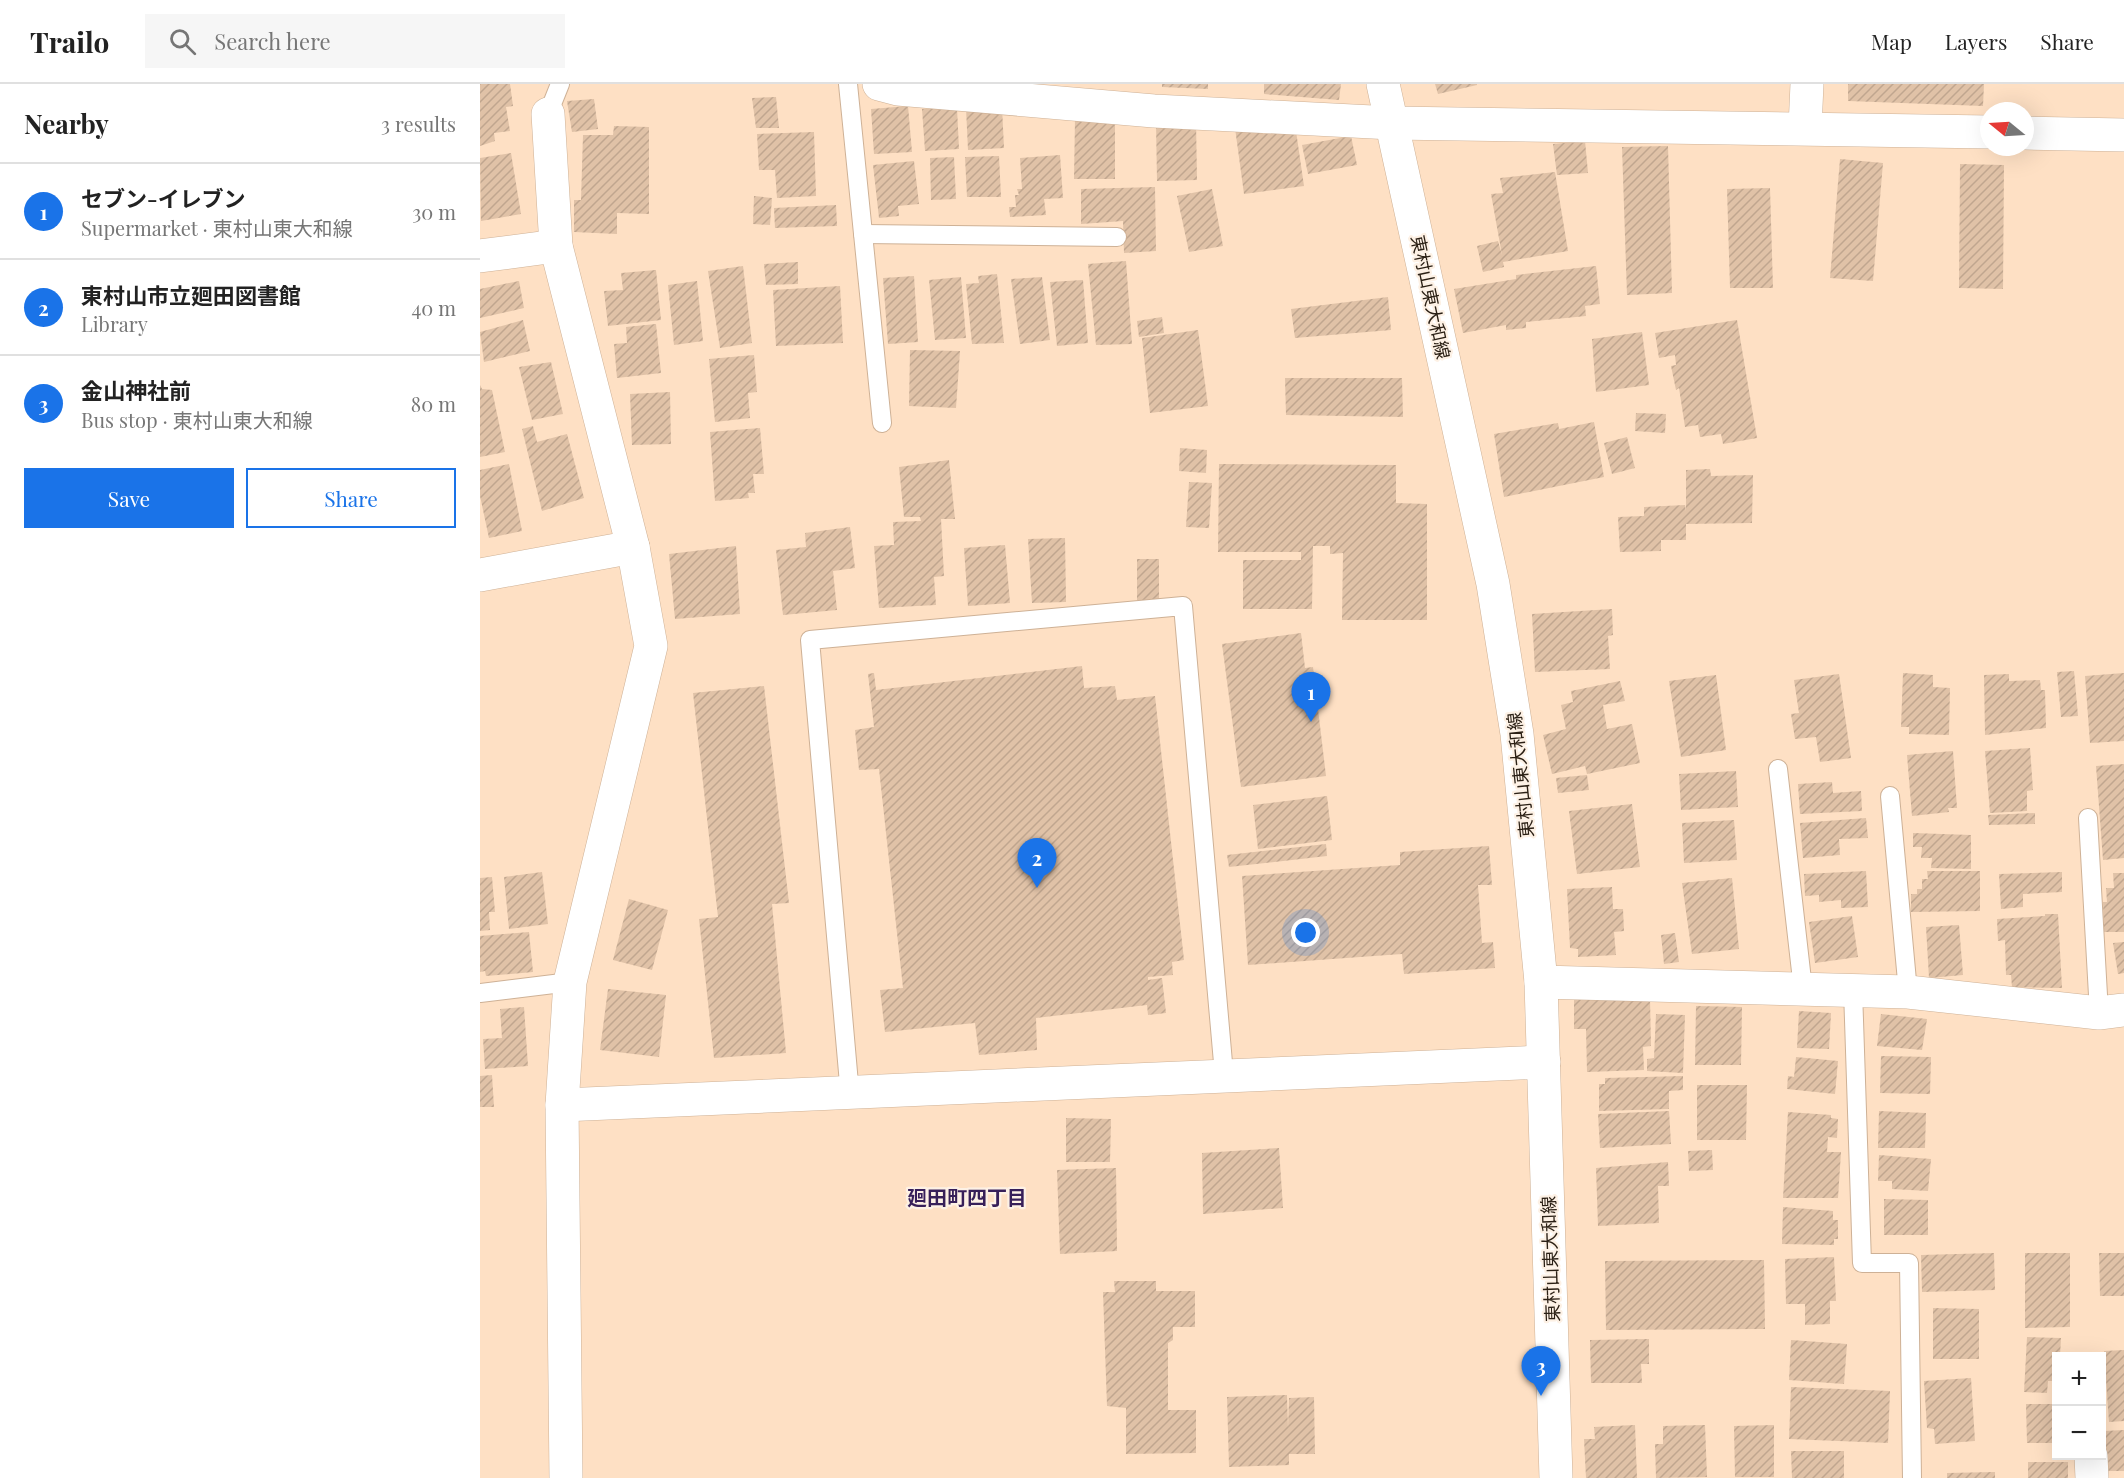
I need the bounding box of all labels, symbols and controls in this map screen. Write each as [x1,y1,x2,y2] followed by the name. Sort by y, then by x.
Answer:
[145,14,565,68] search box
[30,23,109,60] text: Trailo
[166,25,199,58] icon: search
[214,26,331,56] text: Search here
[1871,27,1912,55] text: Map
[1945,27,2007,55] text: Layers
[2040,27,2094,55] text: Share
[1980,102,2034,156] north arrow
[24,106,109,141] text: Nearby
[381,110,456,137] text: 3 results
[81,183,246,213] text: セブン-イレブン
[40,198,47,225] text: 1
[412,198,456,225] text: 30 m
[81,214,353,241] text: Supermarket · 東村山東大和線
[1406,233,1456,361] street label: 東村山東大和線
[81,280,301,310] text: 東村山市立廻田図書館
[38,294,49,321] text: 2
[411,294,456,321] text: 40 m
[81,310,148,337] text: Library
[81,375,191,405] text: 金山神社前
[39,390,48,417] text: 3
[411,390,456,417] text: 80 m
[81,406,313,433] text: Bus stop · 東村山東大和線
[24,468,234,528] button: Save
[246,468,456,528] button: Share
[1292,672,1330,722] pin: 1
[1501,711,1539,839] street label: 東村山東大和線
[1018,838,1056,888] pin: 2
[1291,918,1320,947] your location
[907,1183,1027,1210] district label: 廻田町四丁目
[1536,1196,1564,1322] street label: 東村山東大和線
[1522,1346,1560,1396] pin: 3
[2052,1352,2106,1460] map controls
[2052,1352,2106,1406] button: +
[2052,1406,2106,1460] button: −

